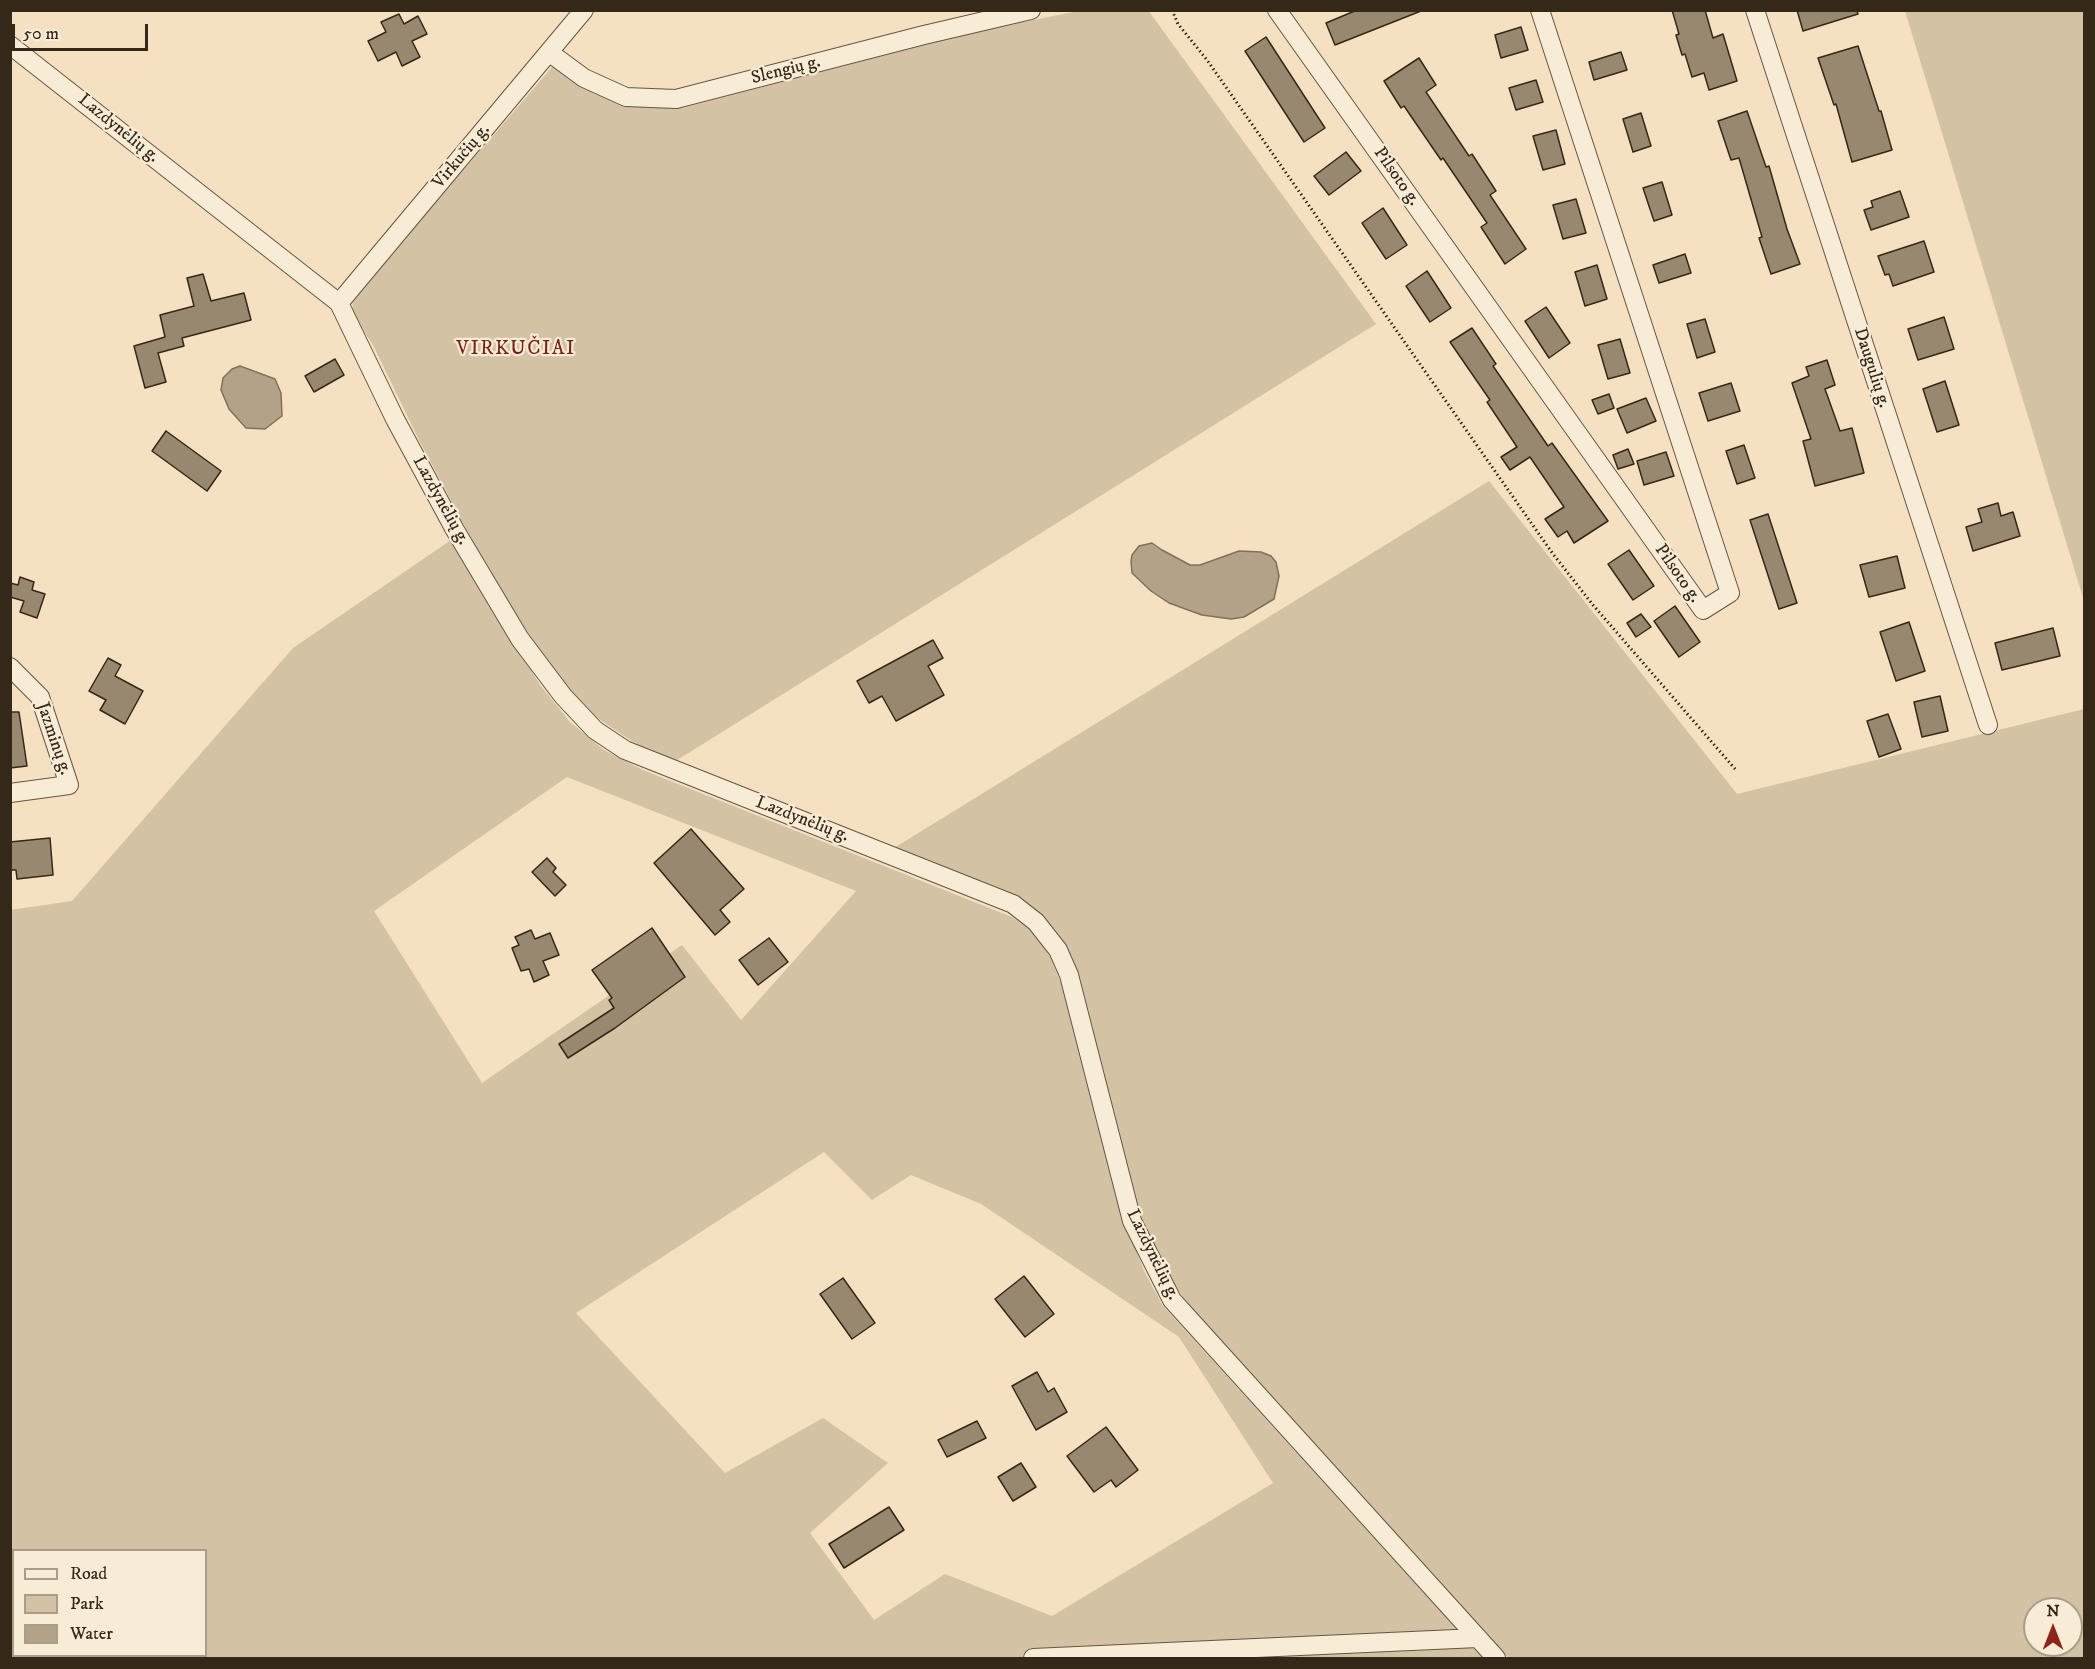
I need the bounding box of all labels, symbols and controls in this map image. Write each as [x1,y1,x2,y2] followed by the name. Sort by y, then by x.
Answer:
[15,12,152,50] scale bar
[23,23,59,45] text: 50 m
[749,52,823,90] street label: Slengių g.
[73,90,163,168] street label: Lazdynėlių g.
[429,120,495,194] street label: Virkučių g.
[1368,144,1424,210] street label: Pilsoto g.
[1848,325,1894,411] street label: Daugulių g.
[456,338,576,362] district label: VIRKUČIAI
[407,453,473,549] street label: Lazdynėlių g.
[1649,541,1705,607] street label: Pilsoto g.
[31,700,75,778] street label: Jazminų g.
[752,792,852,848] street label: Lazdynėlių g.
[1121,1206,1183,1304] street label: Lazdynėlių g.
[12,1549,207,1657] legend
[70,1563,107,1585] text: Road
[70,1593,104,1615] text: Park
[2023,1597,2083,1657] north arrow
[2046,1601,2060,1621] text: N
[70,1623,113,1645] text: Water

